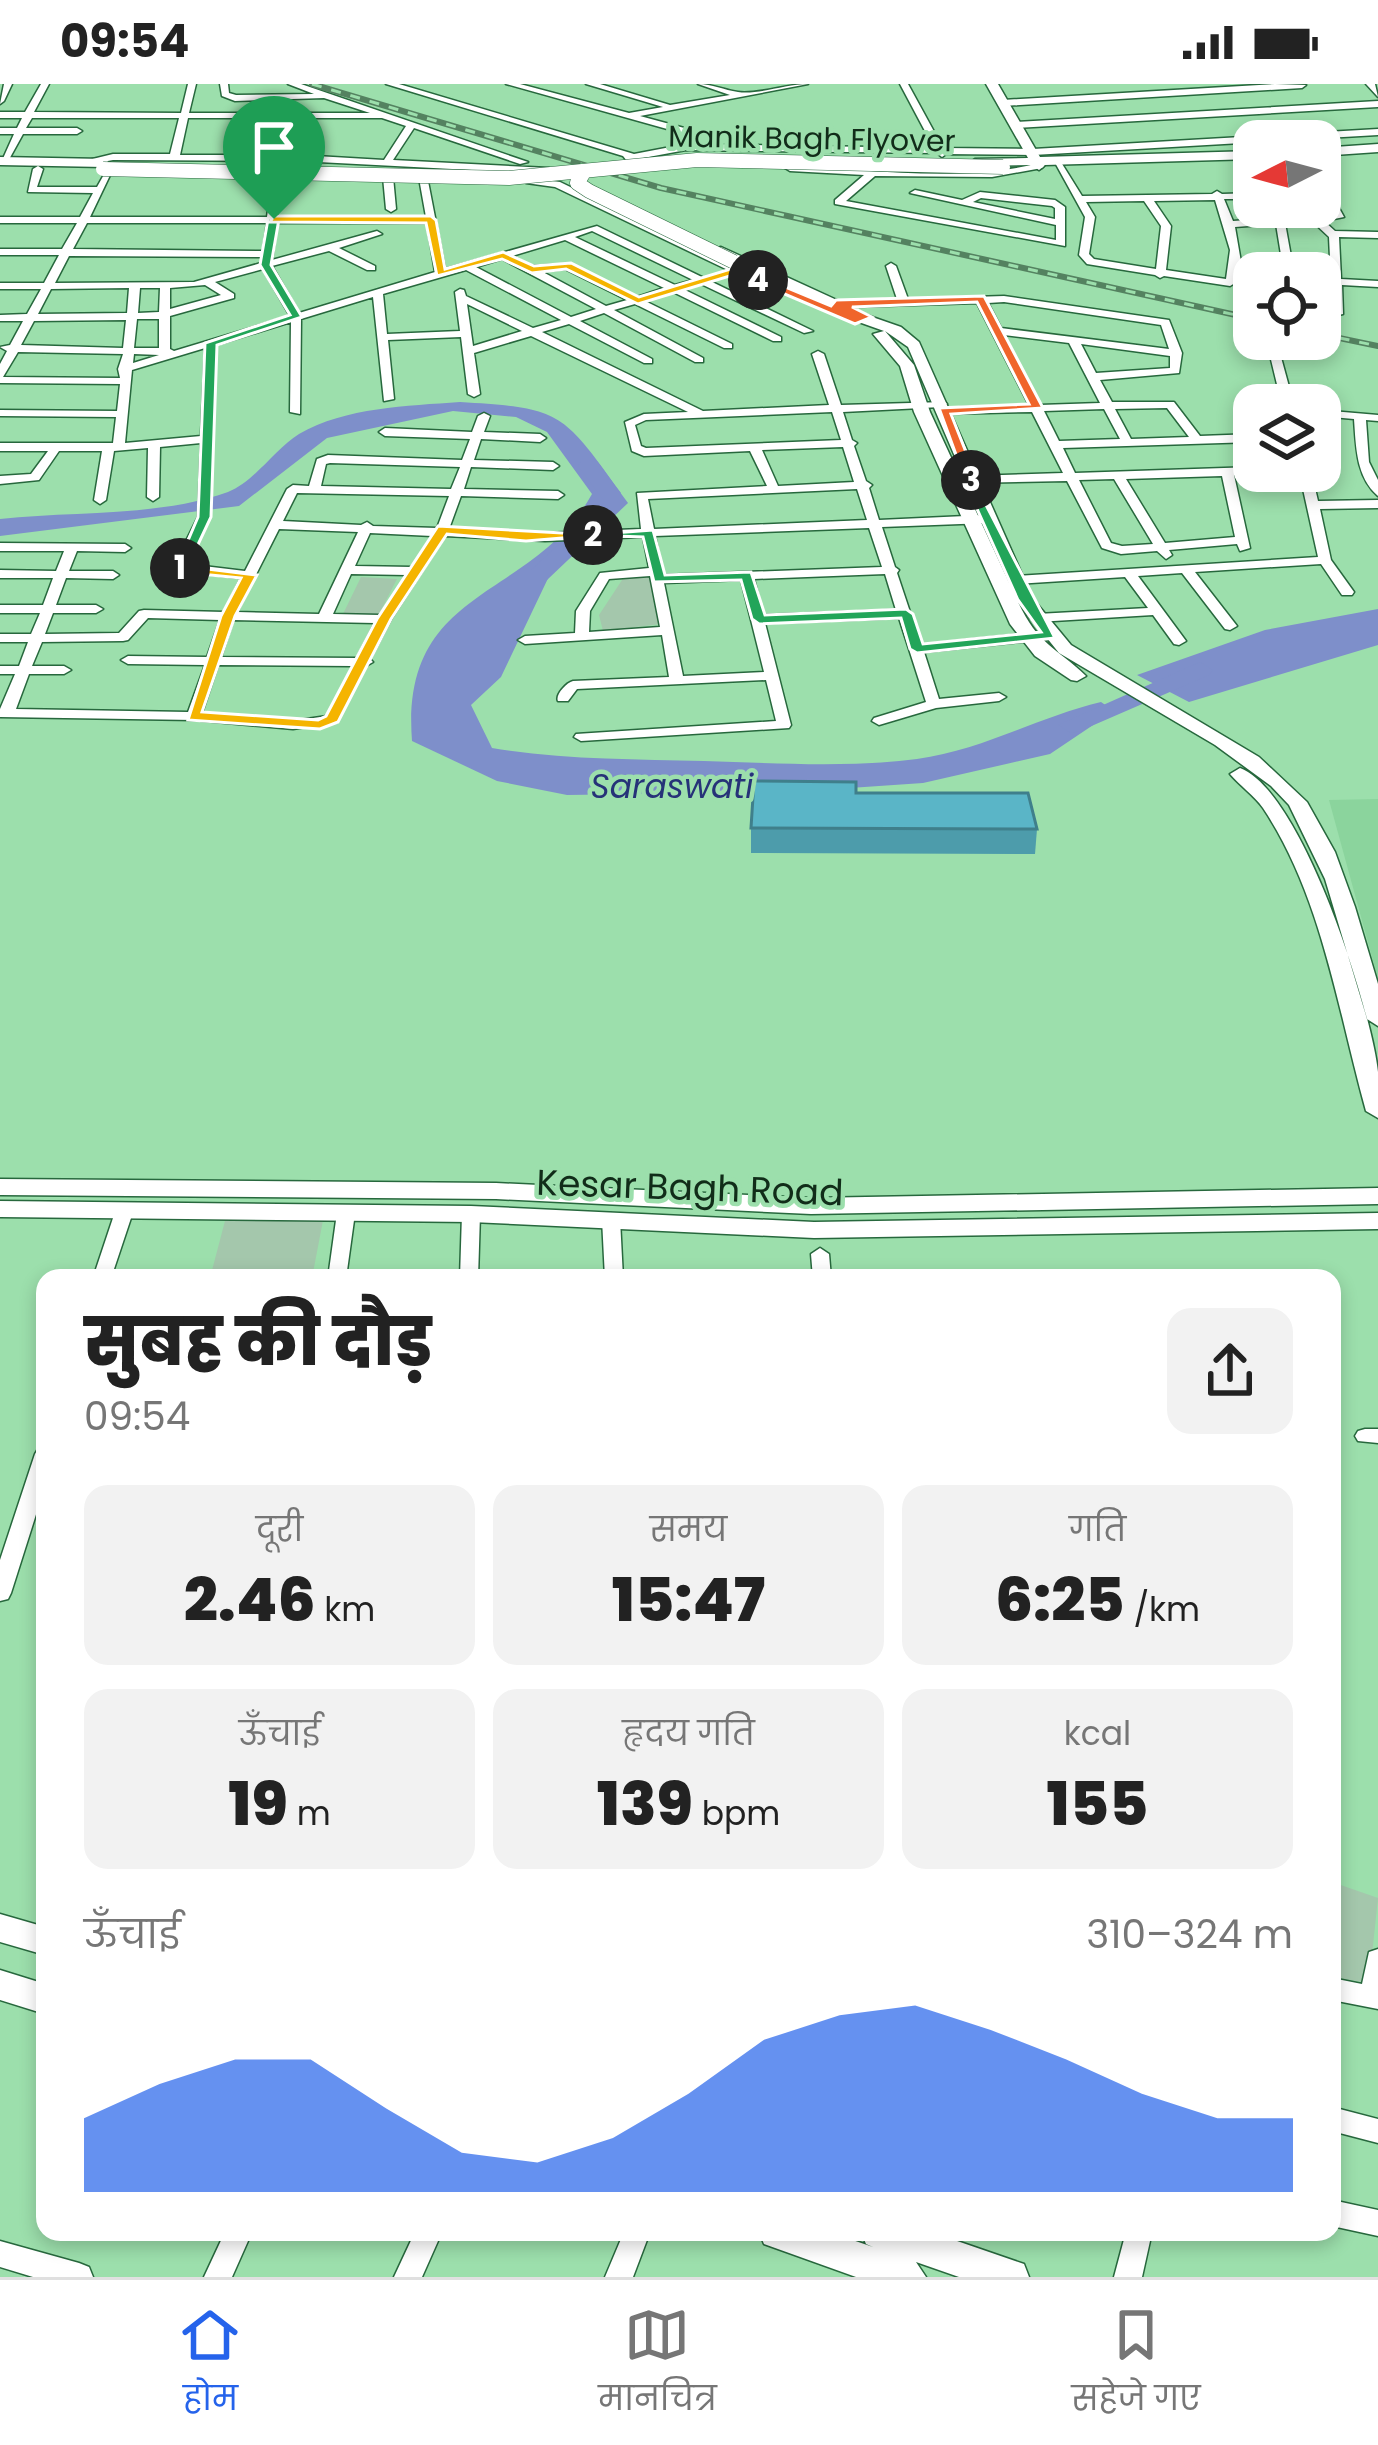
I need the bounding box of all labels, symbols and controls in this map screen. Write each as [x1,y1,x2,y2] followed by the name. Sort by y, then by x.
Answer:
[60,10,190,73] text: 09:54
[223,96,325,219] pin
[241,114,307,180] icon: arrive
[668,114,956,163] street label: Manik Bagh Flyover
[1233,120,1341,228] north arrow
[1233,120,1341,492] map controls
[728,250,788,310] pin: 4
[1233,252,1341,360] button: locate
[747,256,769,303] text: 4
[1233,384,1341,492] button: layers
[941,450,1001,510] pin: 3
[961,456,981,503] text: 3
[563,505,623,565] pin: 2
[584,511,602,558] text: 2
[150,538,210,598] pin: 1
[174,544,186,591] text: 1
[591,763,754,810] water label: Saraswati
[536,1157,844,1218] street label: Kesar Bagh Road
[84,1296,432,1388] text: सुबह की दौड़
[1167,1308,1293,1434] button: share
[84,1389,190,1444] text: 09:54
[256,1506,303,1553] text: दूरी
[650,1506,727,1553] text: समय
[1069,1506,1126,1553] text: गति
[184,1558,315,1642] text: 2.46
[612,1558,765,1642] text: 15:47
[995,1558,1125,1642] text: 6:25
[315,1586,375,1633] text: km
[1125,1586,1200,1633] text: /km
[239,1710,320,1757] text: ऊँचाई
[622,1710,755,1757] text: हृदय गति
[1064,1710,1131,1757] text: kcal
[228,1762,288,1846] text: 19
[597,1762,693,1846] text: 139
[1047,1762,1148,1846] text: 155
[288,1790,331,1837] text: m
[693,1790,780,1837] text: bpm
[84,1907,181,1962] text: ऊँचाई
[1086,1907,1293,1962] text: 310–324 m
[177,2302,243,2424] tab: होम
[598,2302,717,2424] tab: मानचित्र
[1072,2302,1201,2424] tab: सहेजे गए

